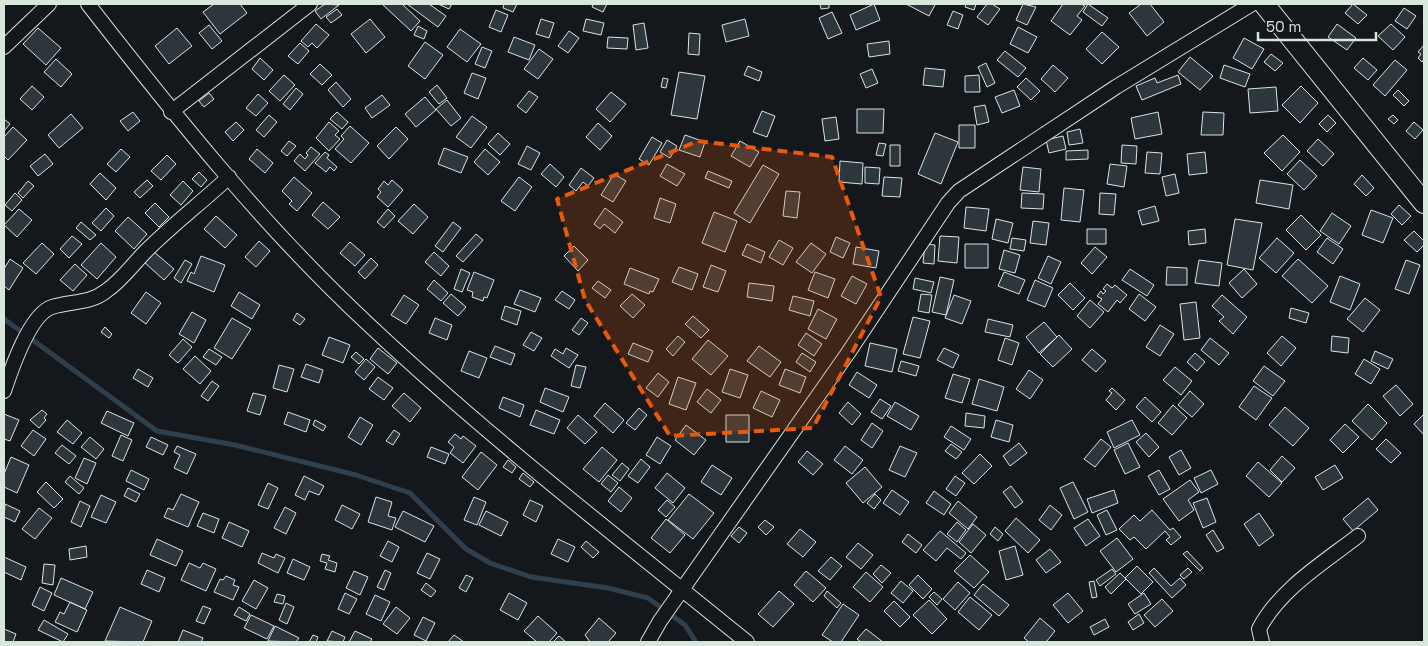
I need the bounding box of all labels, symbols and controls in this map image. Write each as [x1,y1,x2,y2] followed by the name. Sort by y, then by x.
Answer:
[1258,10,1376,42] scale bar
[1266,17,1301,36] text: 50 m

